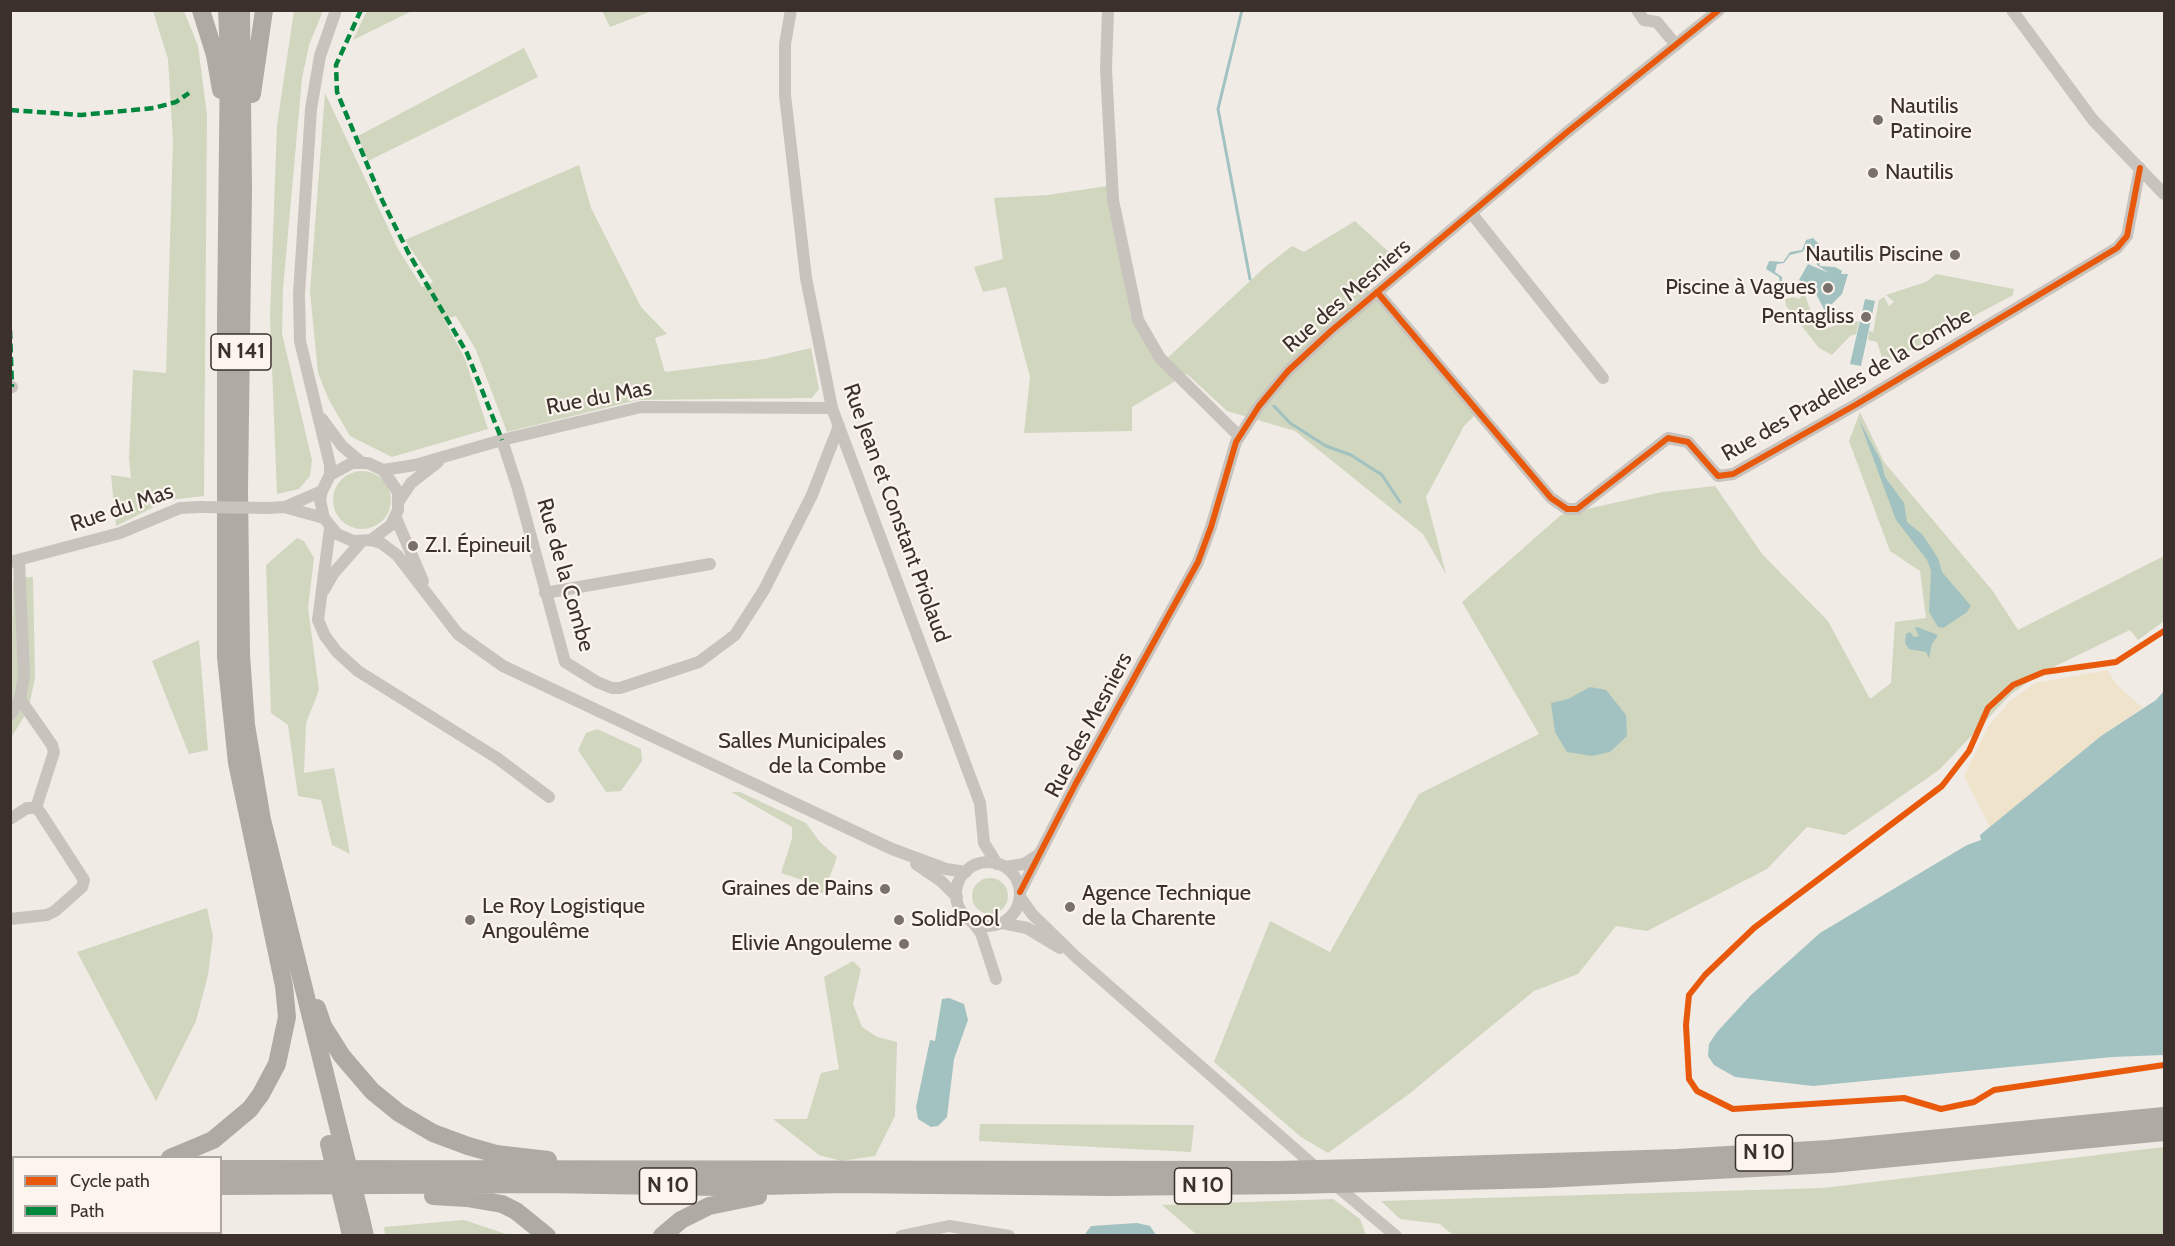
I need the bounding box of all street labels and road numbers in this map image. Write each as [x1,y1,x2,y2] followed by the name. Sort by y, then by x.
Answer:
[1278,233,1416,359] street label: Rue des Mesniers
[1717,302,1977,468] street label: Rue des Pradelles de la Combe
[211,334,271,370] road number: N 141
[544,375,654,421] street label: Rue du Mas
[837,380,955,646] street label: Rue Jean et Constant Priolaud
[67,478,177,538] street label: Rue du Mas
[531,495,599,655] street label: Rue de la Combe
[1040,648,1138,802] street label: Rue des Mesniers
[1736,1135,1792,1171] road number: N 10
[640,1168,696,1204] road number: N 10
[1174,1168,1232,1204] road number: N 10

